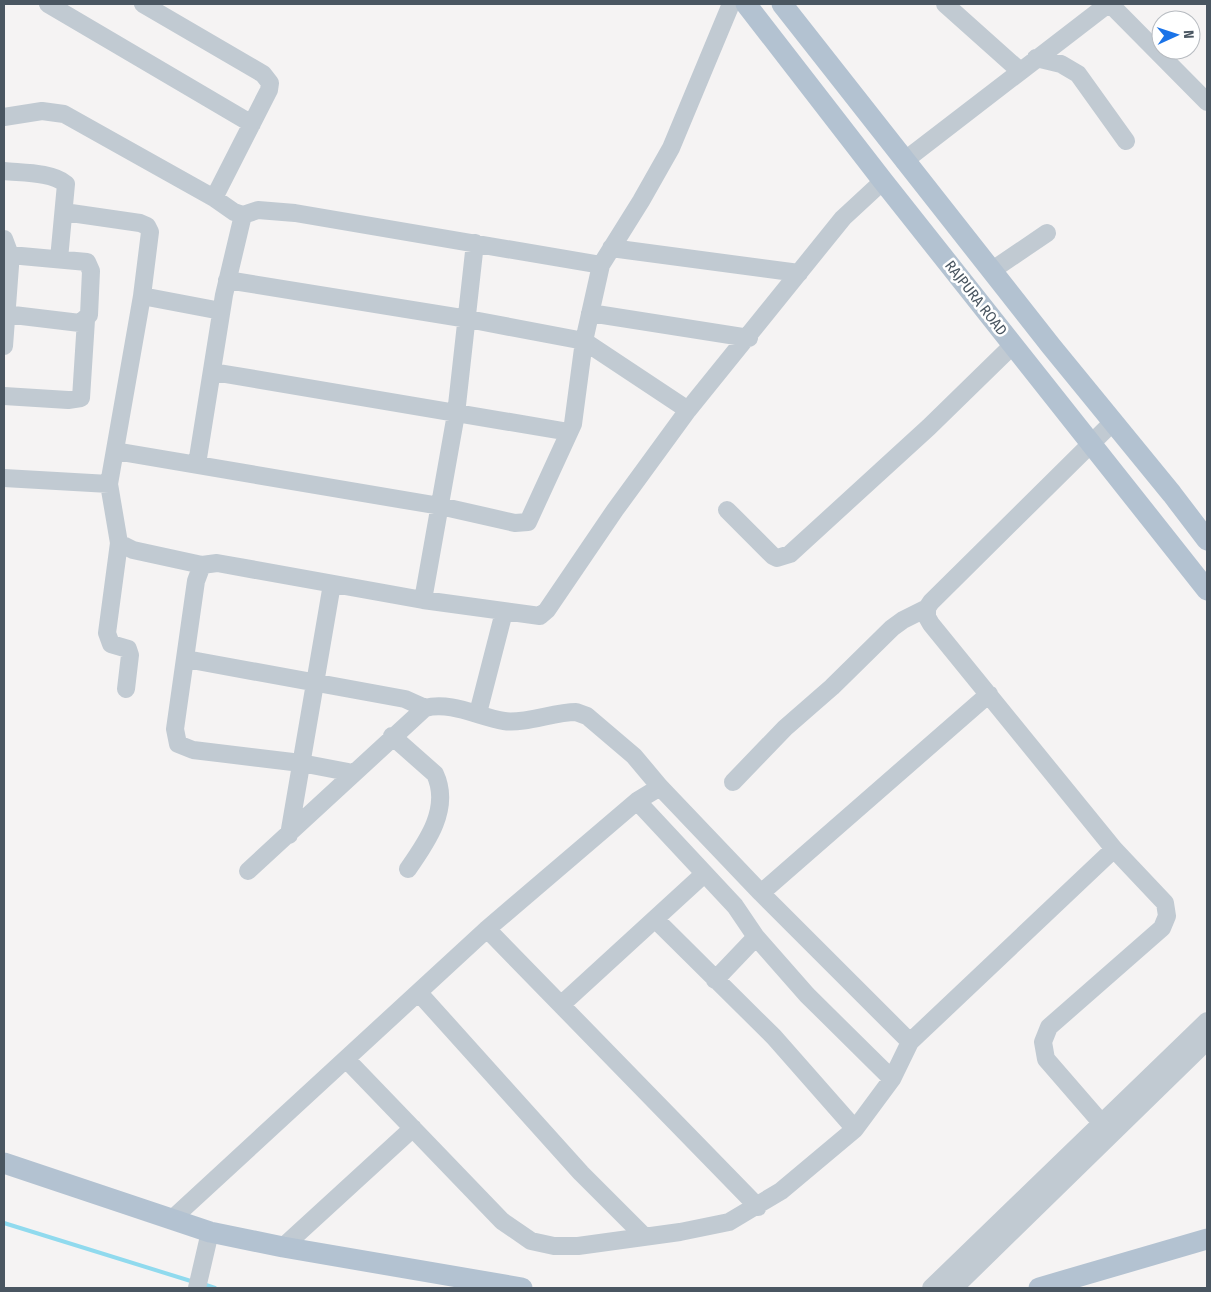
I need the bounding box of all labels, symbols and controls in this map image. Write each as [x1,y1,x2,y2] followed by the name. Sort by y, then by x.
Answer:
[1151,10,1201,60] north arrow
[1180,30,1197,39] text: N
[941,257,1011,339] street label: RAJPURA ROAD

